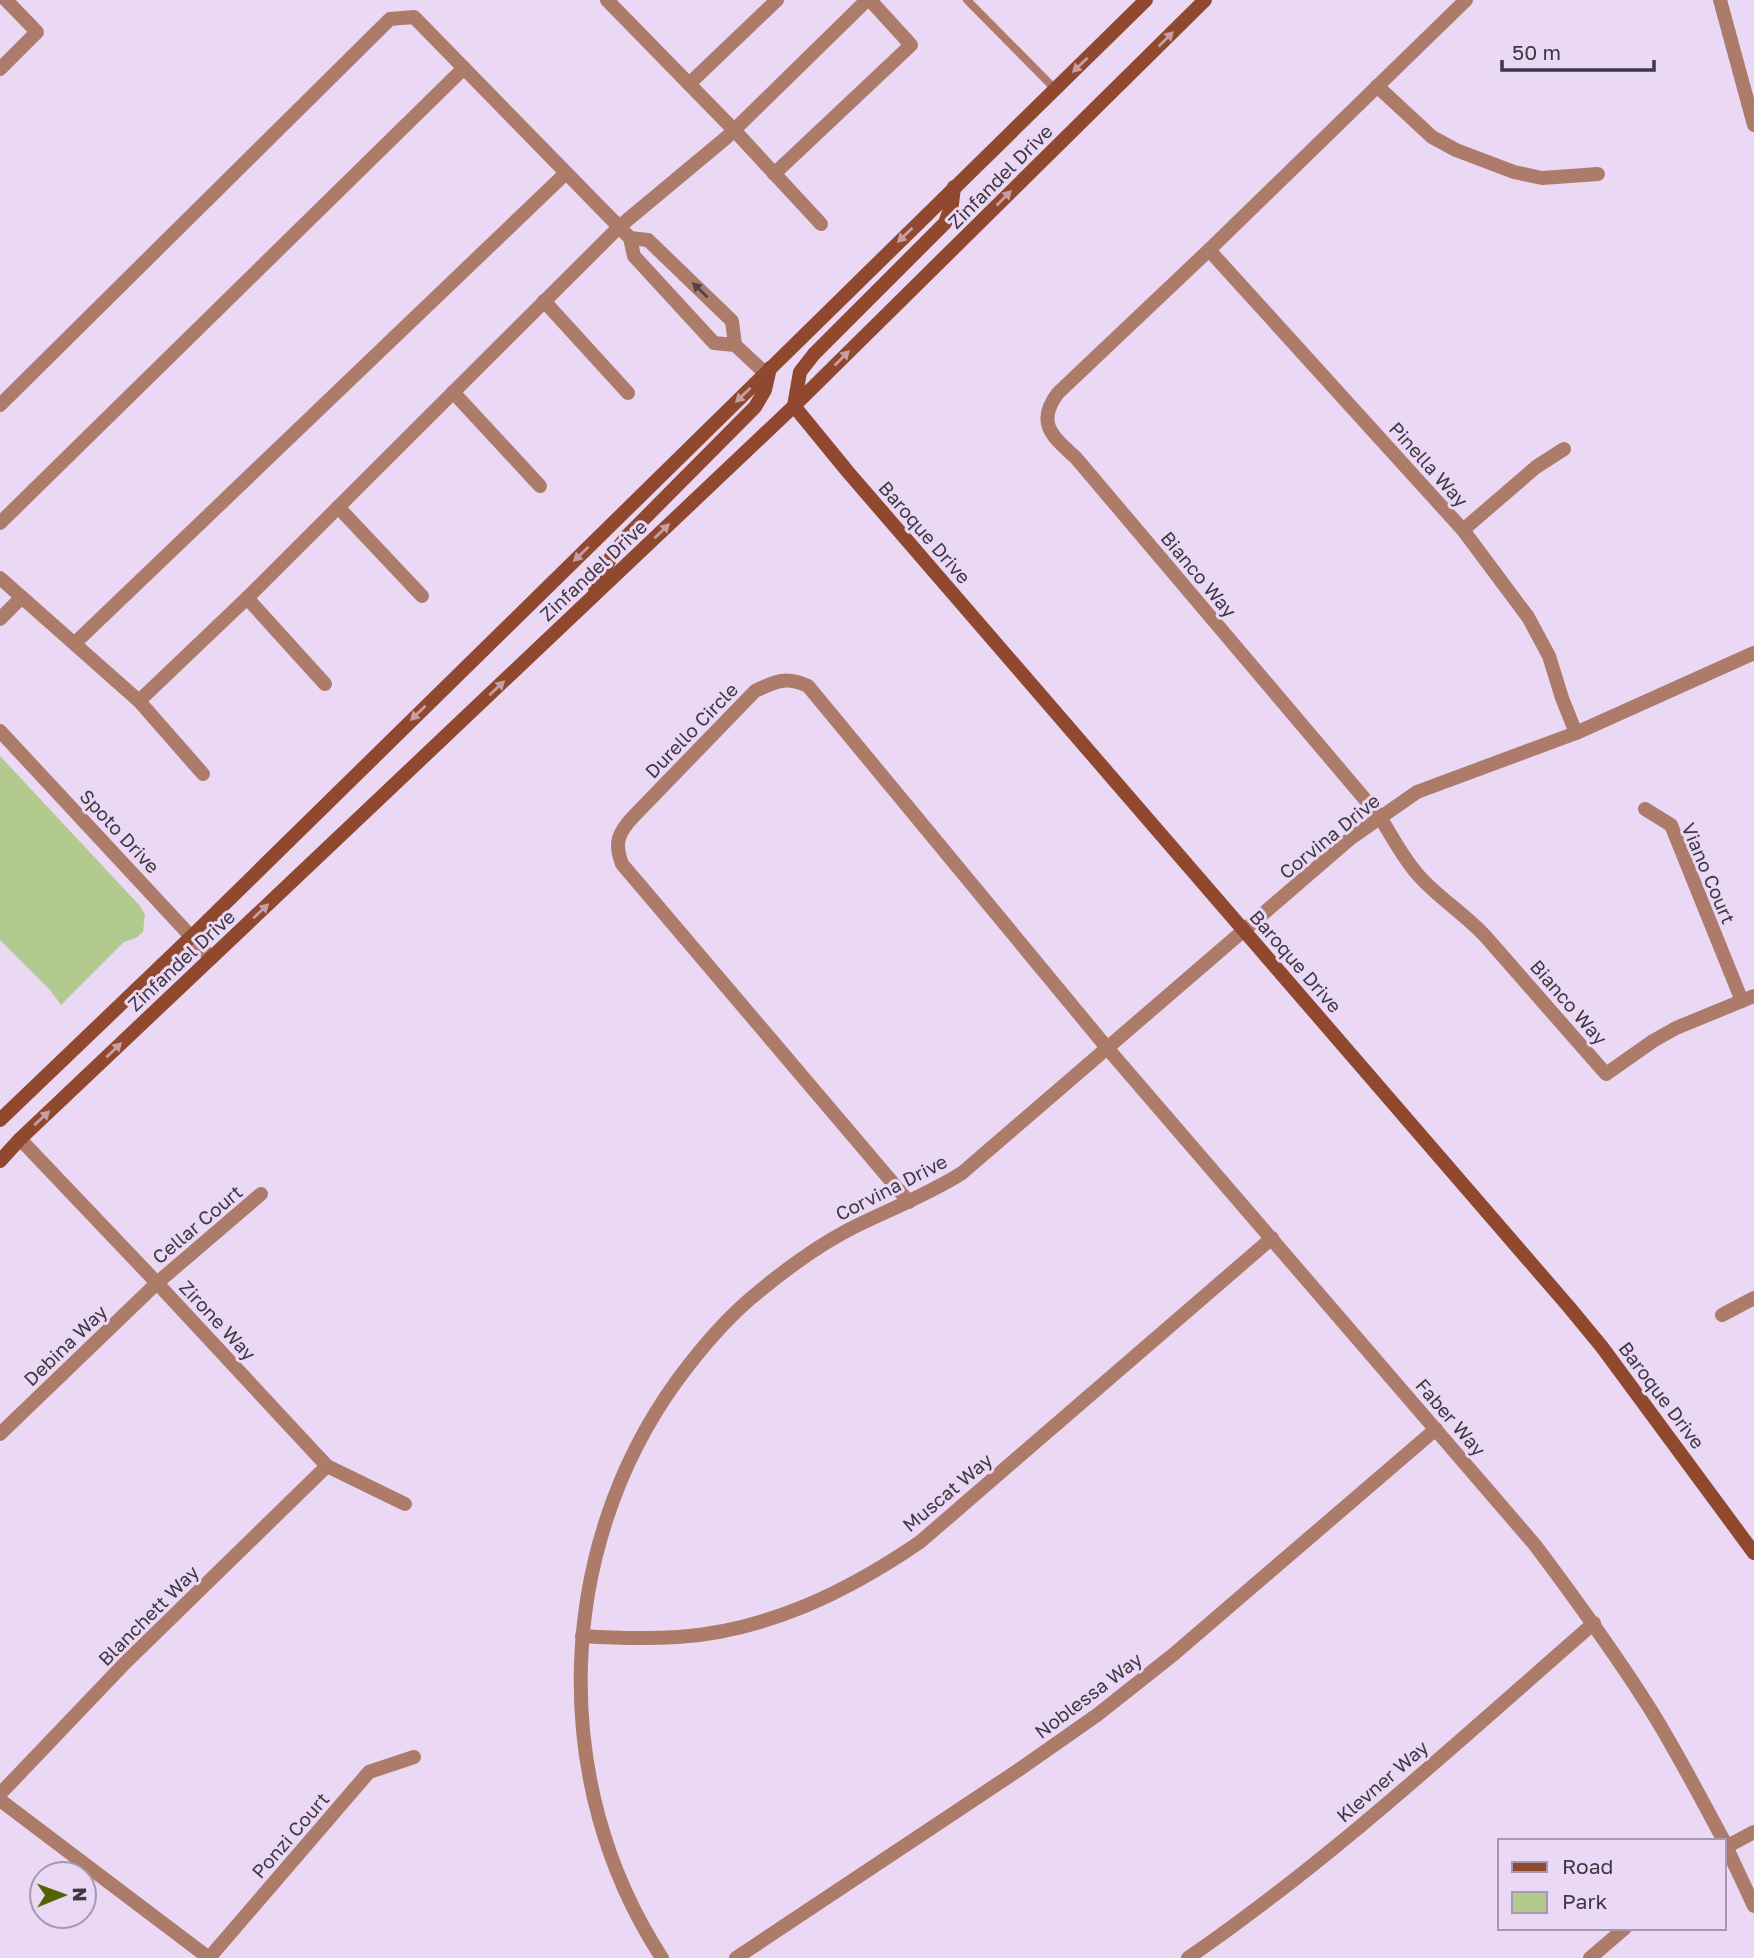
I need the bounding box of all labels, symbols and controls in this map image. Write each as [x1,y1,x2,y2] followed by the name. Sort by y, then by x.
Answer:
[1502,28,1654,72] scale bar
[1158,30,1175,47] one-way arrow
[1512,39,1561,65] text: 50 m
[1071,56,1088,73] one-way arrow
[943,119,1057,233] street label: Zinfandel Drive
[996,190,1013,207] one-way arrow
[897,227,914,244] one-way arrow
[692,282,709,299] one-way arrow
[834,350,850,367] one-way arrow
[735,386,752,402] one-way arrow
[1385,417,1473,511] street label: Pinella Way
[874,476,976,588] street label: Baroque Drive
[535,515,651,625] street label: Zinfandel Drive
[653,524,670,540] one-way arrow
[1156,526,1242,622] street label: Bianco Way
[573,546,589,562] one-way arrow
[640,678,742,782] street label: Durello Circle
[488,680,505,696] one-way arrow
[410,705,427,722] one-way arrow
[75,784,165,878] street label: Spoto Drive
[1274,789,1384,883] street label: Corvina Drive
[1677,819,1741,927] street label: Viano Court
[252,903,269,920] one-way arrow
[123,905,239,1015] street label: Zinfandel Drive
[1245,905,1347,1017] street label: Baroque Drive
[1526,955,1612,1050] street label: Bianco Way
[105,1042,122,1058] one-way arrow
[33,1110,51,1126] one-way arrow
[831,1149,951,1225] street label: Corvina Drive
[147,1180,247,1268] street label: Cellar Court
[175,1275,261,1365] street label: Zirone Way
[19,1299,112,1390] street label: Debina Way
[1614,1337,1710,1453] street label: Baroque Drive
[1411,1374,1491,1461] street label: Faber Way
[898,1448,997,1536] street label: Muscat Way
[93,1560,203,1670] street label: Blanchett Way
[1030,1647,1147,1743] street label: Noblessa Way
[1332,1735,1433,1827] street label: Klevner Way
[247,1787,333,1883] street label: Ponzi Court
[1498,1839,1726,1930] legend
[1562,1853,1613,1879] text: Road
[28,1860,98,1930] north arrow
[69,1887,92,1902] text: N
[1562,1888,1608,1914] text: Park

